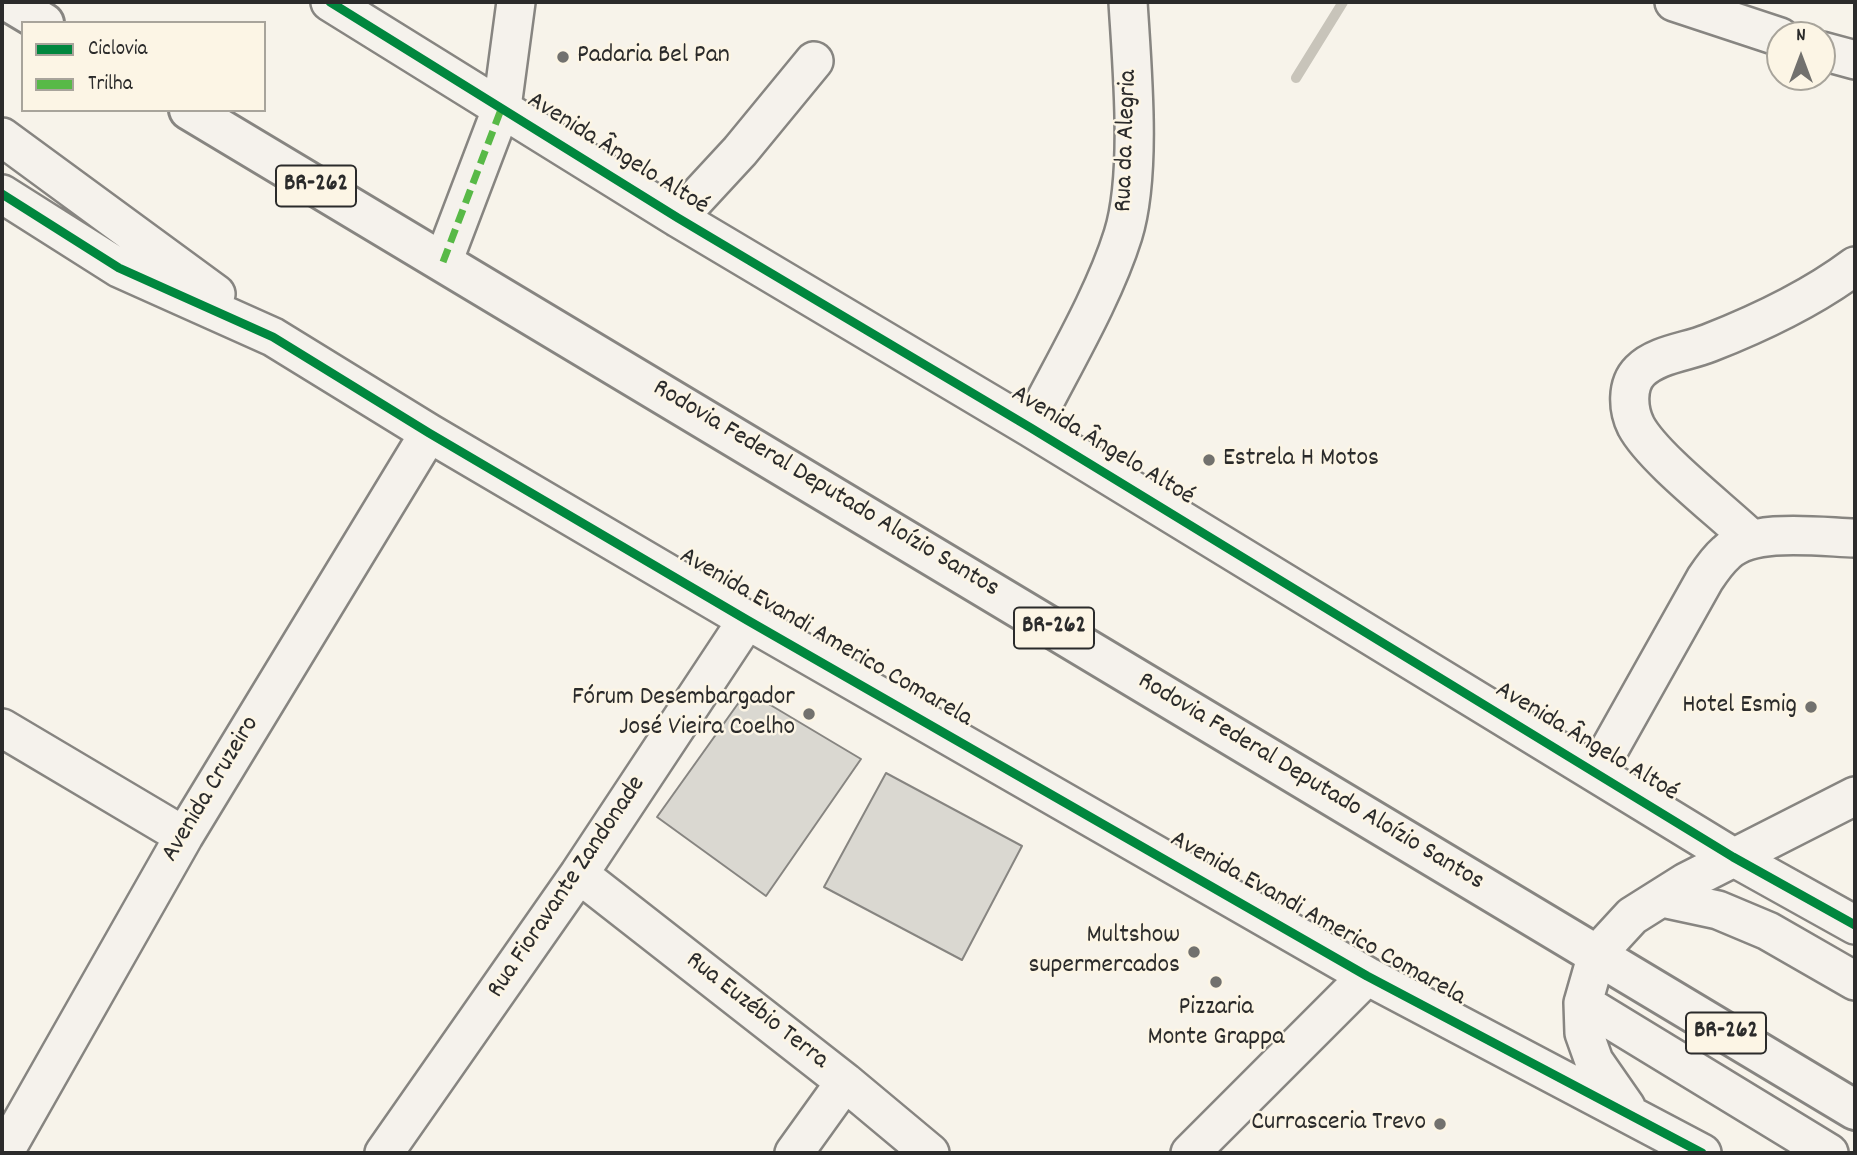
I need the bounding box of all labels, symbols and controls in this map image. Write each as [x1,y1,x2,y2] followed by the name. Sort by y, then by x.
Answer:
[21,21,266,112] legend
[1766,21,1836,91] north arrow
[1796,23,1806,50] text: N
[88,35,147,65] text: Ciclovia
[577,41,730,73] place label: Padaria Bel Pan
[555,49,571,65] marker: Padaria Bel Pan
[1110,69,1146,213] street label: Rua da Alegria
[88,70,133,100] text: Trilha
[520,87,714,223] street label: Avenida Ângelo Altoé
[276,166,356,206] road number: BR-262
[646,374,1004,606] street label: Rodovia Federal Deputado Aloízio Santos
[1005,380,1199,514] street label: Avenida Ângelo Altoé
[1223,444,1379,476] place label: Estrela H Motos
[1201,452,1217,468] marker: Estrela H Motos
[673,542,977,736] street label: Avenida Evandi Americo Comarela
[1014,608,1094,648] road number: BR-262
[1131,667,1489,899] street label: Rodovia Federal Deputado Aloízio Santos
[1489,676,1683,810] street label: Avenida Ângelo Altoé
[572,683,795,744] place label: Fórum Desembargador José Vieira Coelho
[1682,691,1797,723] place label: Hotel Esmig
[1803,699,1819,715] marker: Hotel Esmig
[801,706,817,722] marker: Fórum Desembargador José Vieira Coelho
[156,711,268,869] street label: Avenida Cruzeiro
[482,771,654,1005] street label: Rua Fioravante Zandonade
[1164,826,1470,1014] street label: Avenida Evandi Americo Comarela
[1028,921,1180,982] place label: Multshow supermercados
[1186,944,1202,960] marker: Multshow supermercados
[678,946,834,1078] street label: Rua Euzébio Terra
[1208,974,1224,990] marker: Pizzaria Monte Grappa
[1148,993,1284,1054] place label: Pizzaria Monte Grappa
[1686,1013,1766,1054] road number: BR-262
[1251,1108,1426,1140] place label: Currasceria Trevo
[1432,1116,1448,1132] marker: Currasceria Trevo

